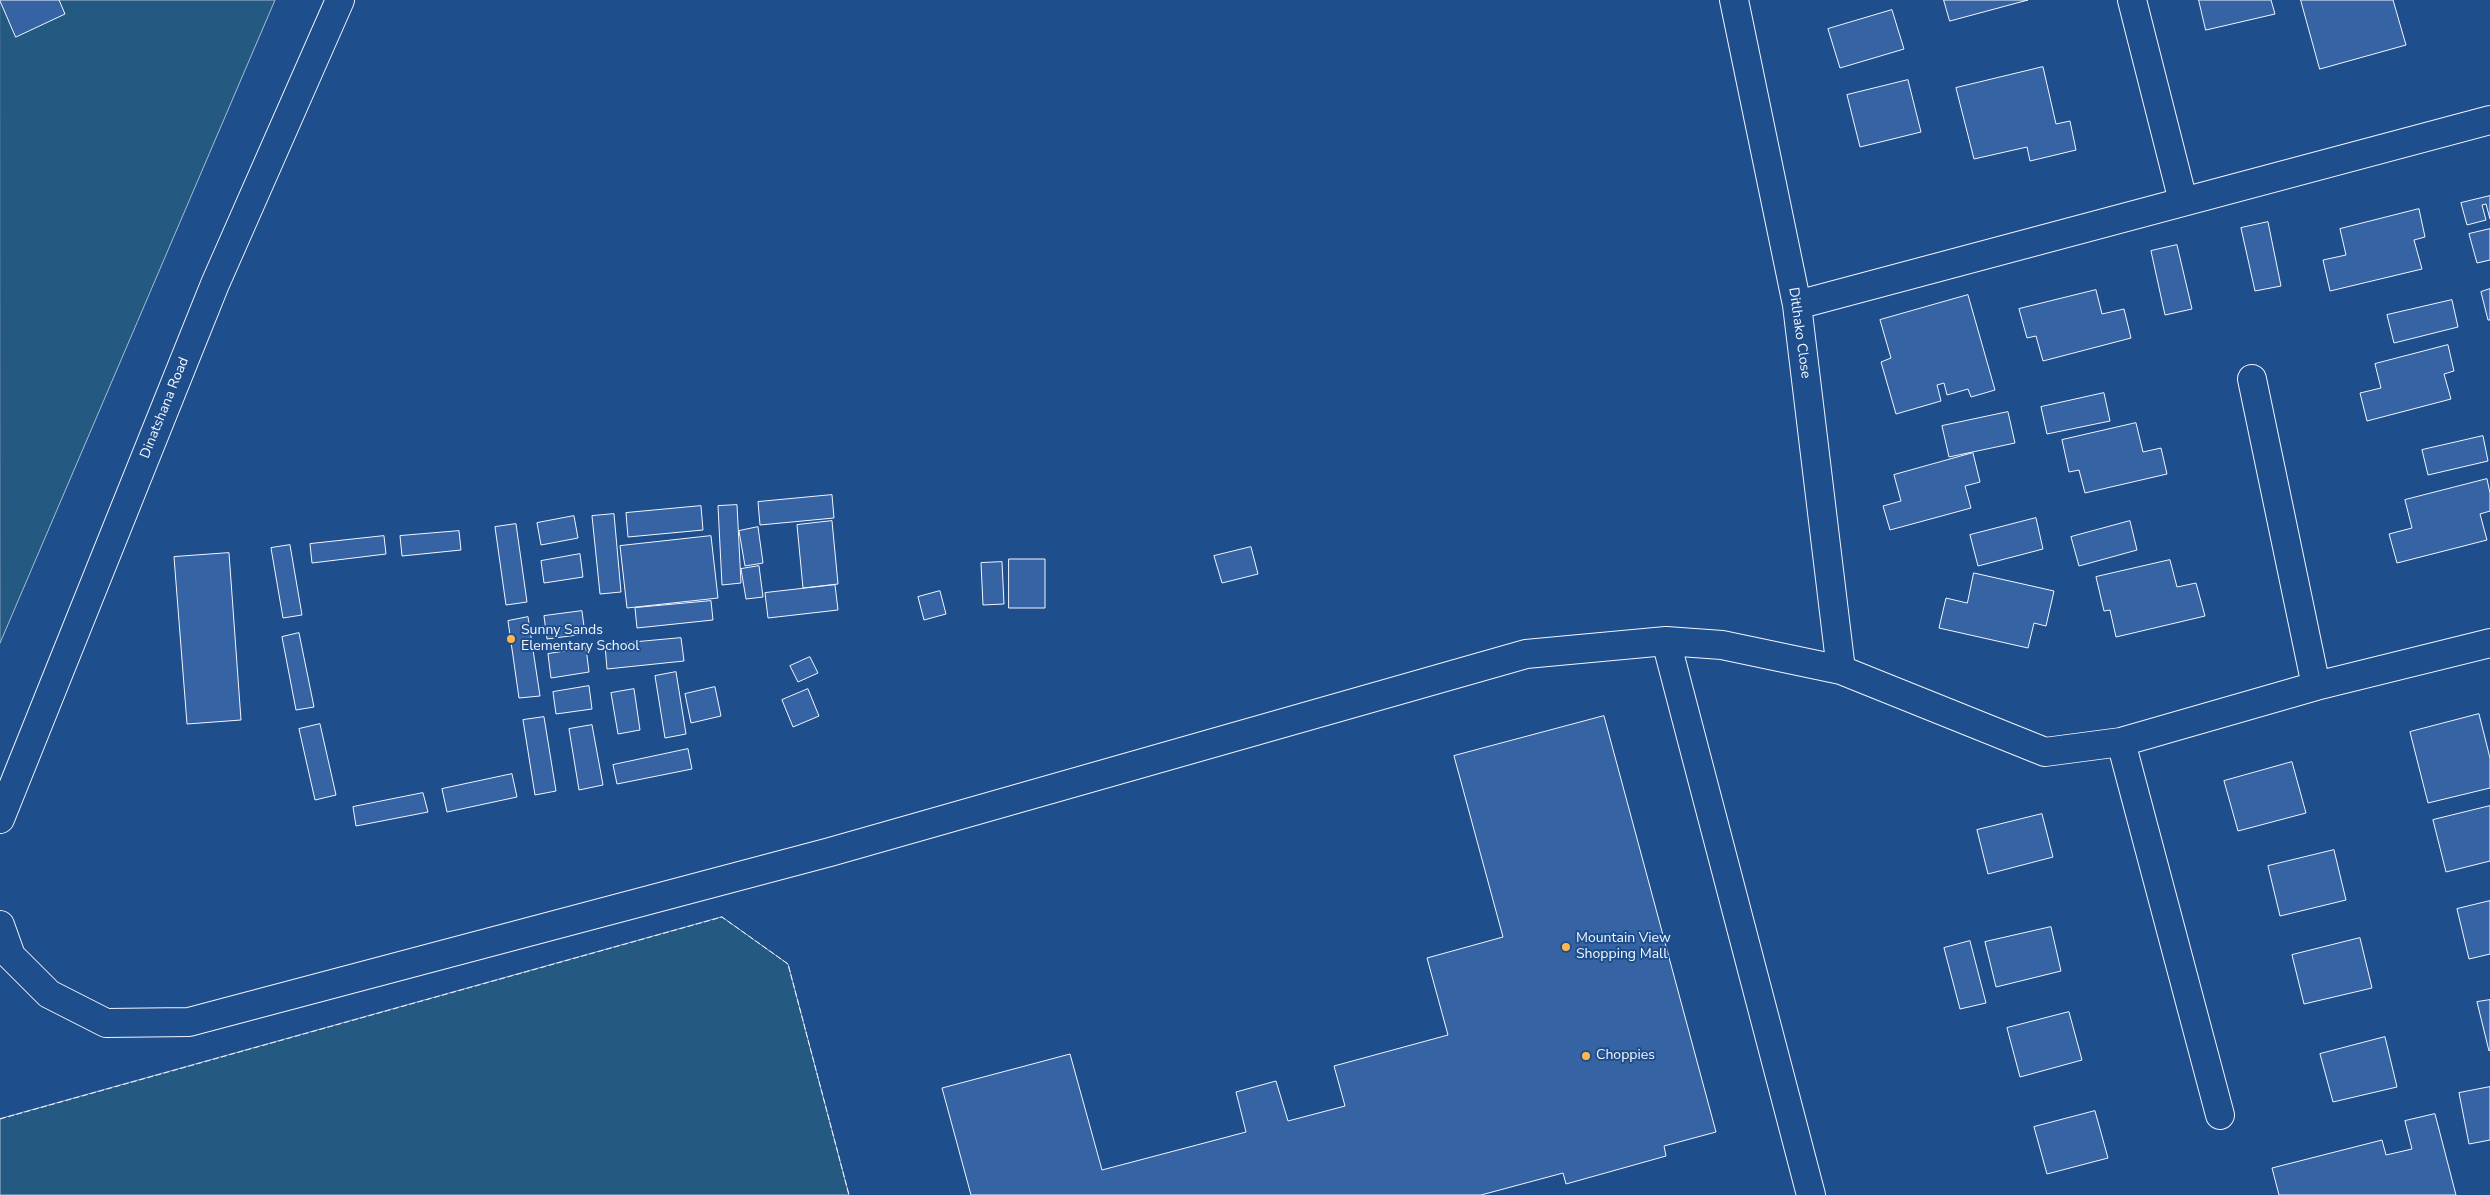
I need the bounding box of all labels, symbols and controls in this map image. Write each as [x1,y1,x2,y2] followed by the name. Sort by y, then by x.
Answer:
[1784,286,1814,380] street label: Ditlhako Close
[137,355,193,461] street label: Dinatshana Road
[521,623,639,656] place label: Sunny Sands Elementary School
[505,633,517,645] marker: Sunny Sands Elementary School
[1576,931,1671,964] place label: Mountain View Shopping Mall
[1560,941,1572,953] marker: Mountain View Shopping Mall
[1596,1048,1655,1064] place label: Choppies
[1580,1050,1592,1062] marker: Choppies

